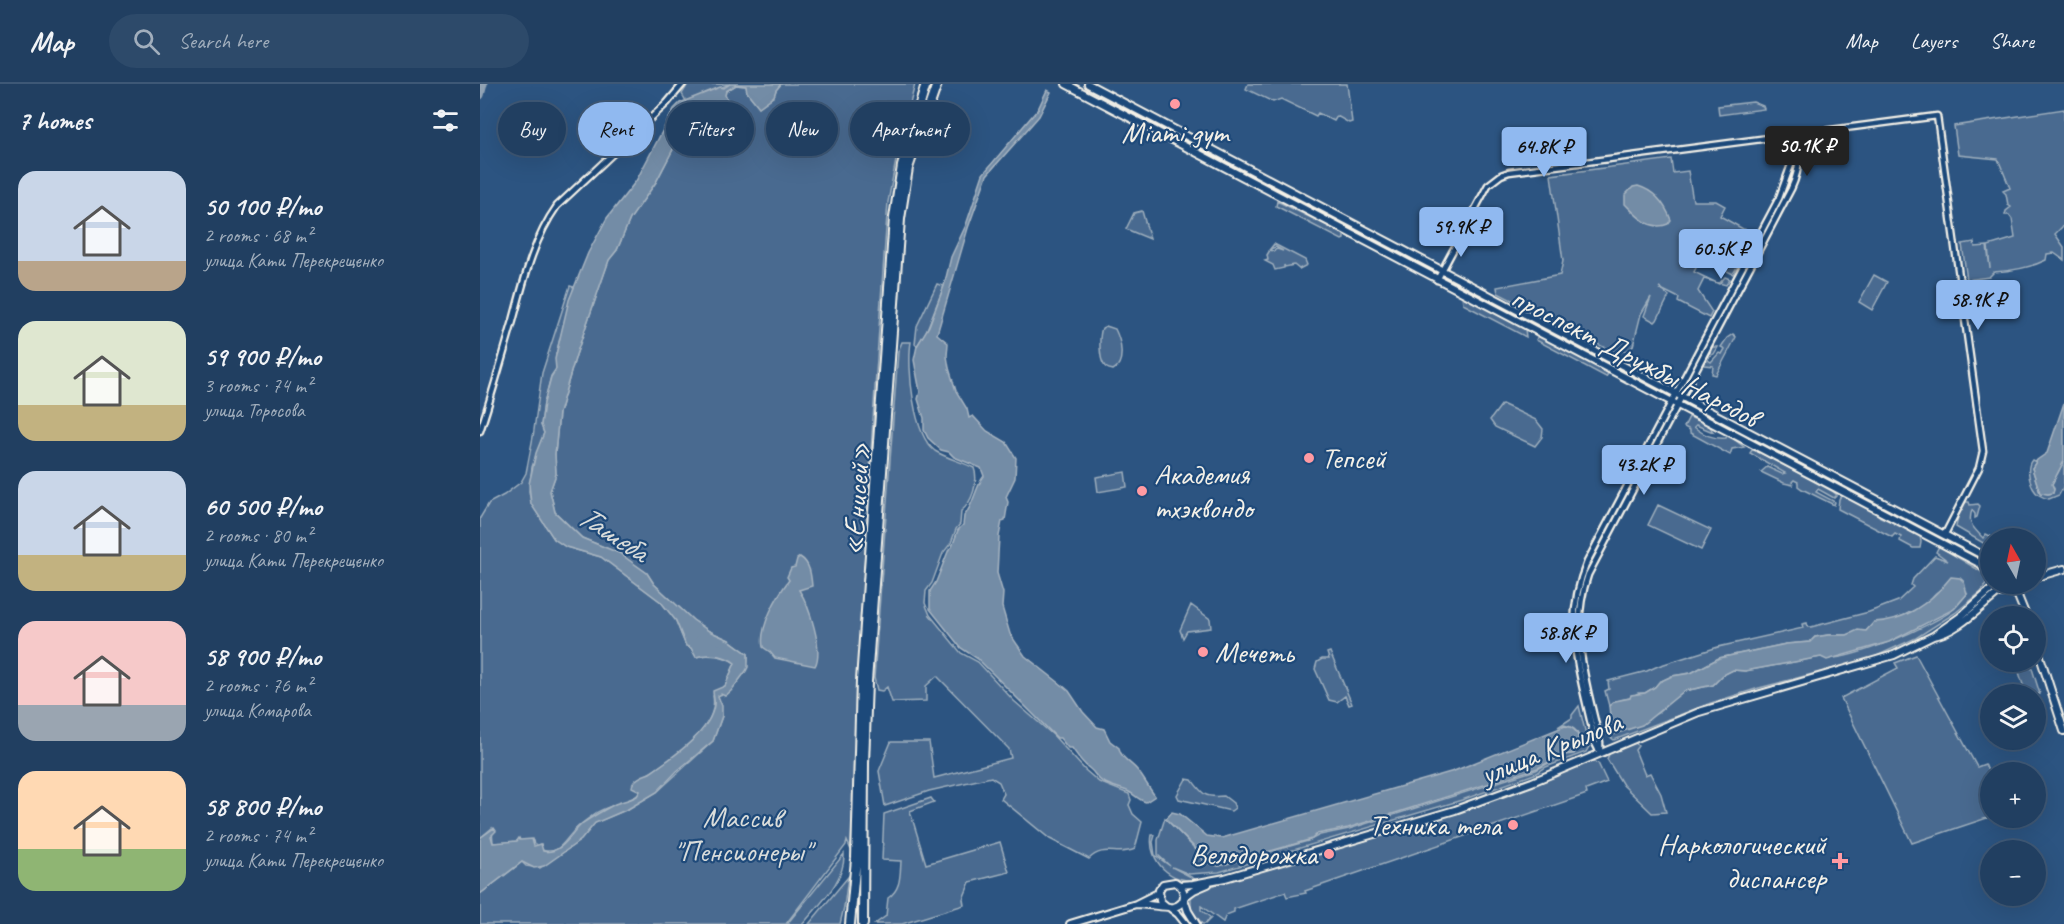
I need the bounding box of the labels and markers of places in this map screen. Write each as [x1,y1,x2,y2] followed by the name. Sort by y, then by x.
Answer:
[1168,97,1182,111] marker: Miami gym
[1122,113,1231,151] place label: Miami gym
[1752,126,1862,177] pin: 50.1K ₽
[1489,127,1599,178] pin: 64.8K ₽
[1406,207,1516,258] pin: 59.9K ₽
[1666,229,1776,280] pin: 60.5K ₽
[1923,280,2033,331] pin: 58.9K ₽
[1321,439,1387,477] place label: Тепсей
[1589,445,1699,496] pin: 43.2K ₽
[1302,451,1316,465] marker: Тепсей
[1154,455,1256,527] place label: Академия тхэквондо
[1135,484,1149,498] marker: Академия тхэквондо
[1511,613,1621,664] pin: 58.8K ₽
[1215,633,1295,671] place label: Мечеть
[1196,645,1210,659] marker: Мечеть
[1369,806,1503,844] place label: Техника тела
[1506,818,1520,832] marker: Техника тела
[1658,825,1828,897] place label: Наркологический диспансер
[1190,835,1319,873] place label: Велодорожка
[1322,847,1336,861] marker: Велодорожка
[1831,852,1849,870] marker: Наркологический диспансер

